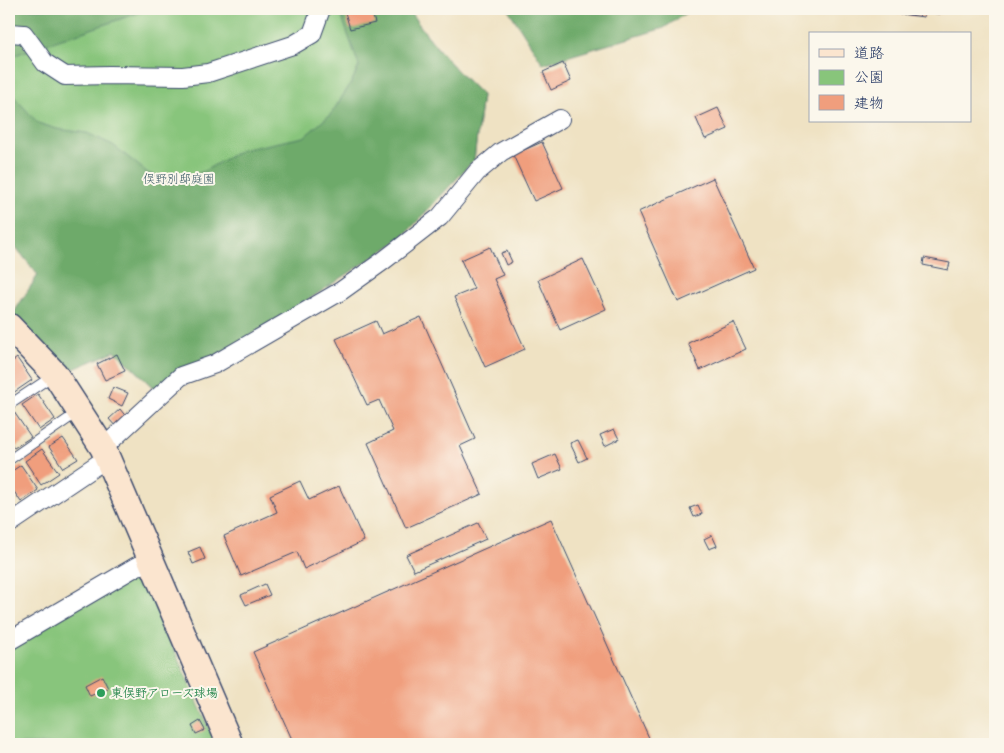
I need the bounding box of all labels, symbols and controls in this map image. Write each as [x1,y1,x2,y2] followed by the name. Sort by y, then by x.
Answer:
[809,32,972,122] legend
[854,42,884,62] text: 道路
[854,66,884,86] text: 公園
[854,92,884,112] text: 建物
[143,170,215,186] park label: 俣野別邸庭園
[111,684,218,700] place label: 東俣野アローズ球場
[95,687,107,699] marker: 東俣野アローズ球場

